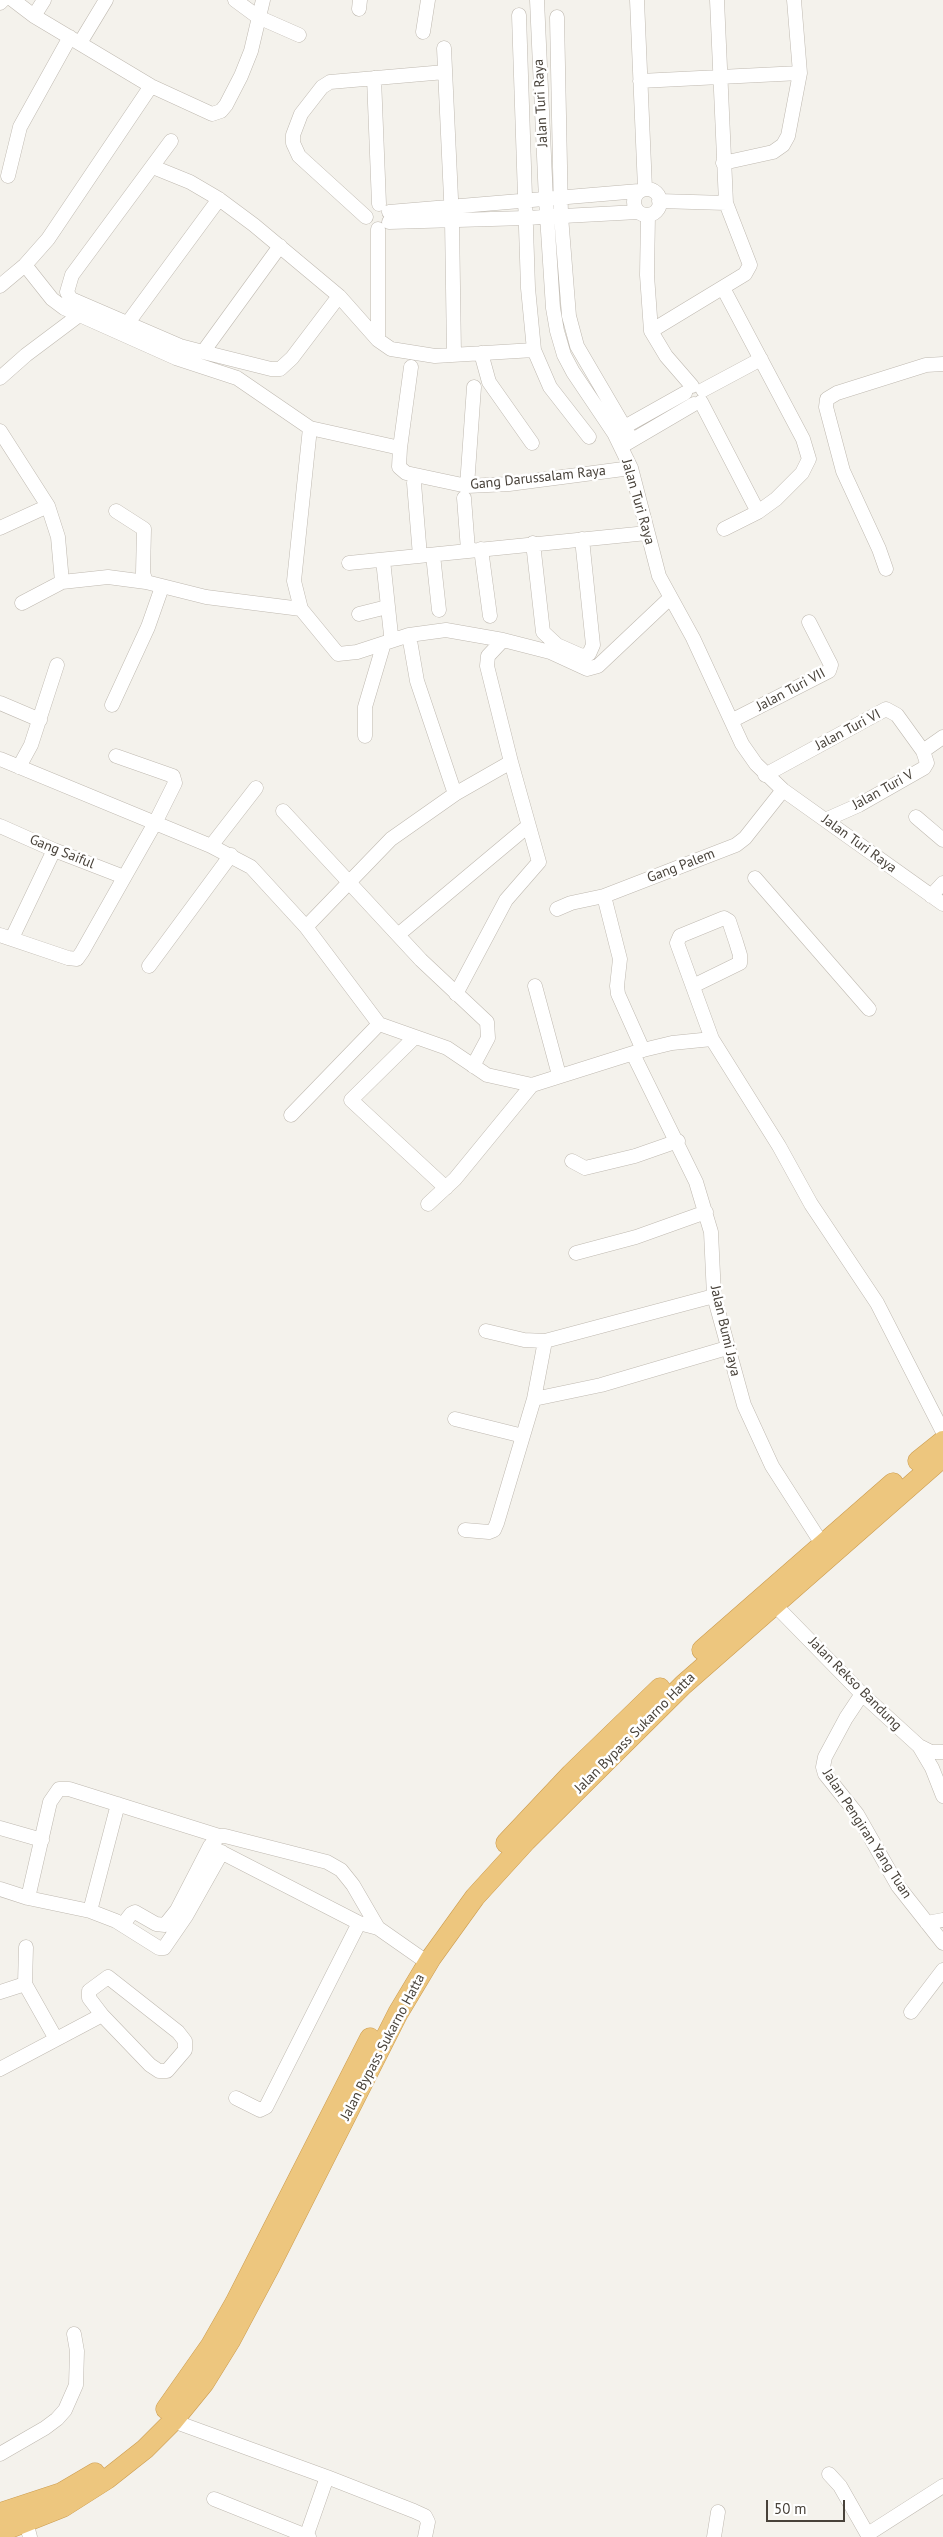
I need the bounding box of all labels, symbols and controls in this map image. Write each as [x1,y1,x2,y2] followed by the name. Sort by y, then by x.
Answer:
[530,59,552,147] street label: Jalan Turi Raya
[618,457,658,547] street label: Jalan Turi Raya
[469,463,607,493] street label: Gang Darussalam Raya
[754,665,828,715] street label: Jalan Turi VII
[812,706,884,754] street label: Jalan Turi VI
[849,766,917,814] street label: Jalan Turi V
[818,811,900,877] street label: Jalan Turi Raya
[27,831,97,873] street label: Gang Saiful
[645,845,717,887] street label: Gang Palem
[706,1284,744,1378] street label: Jalan Bumi Jaya
[805,1634,905,1734] street label: Jalan Rekso Bandung
[571,1669,699,1797] street label: Jalan Bypass Sukarno Hatta
[819,1766,915,1902] street label: Jalan Pengiran Yang Tuan
[337,1971,429,2123] street label: Jalan Bypass Sukarno Hatta
[768,2490,847,2522] scale bar
[774,2499,807,2518] text: 50 m

